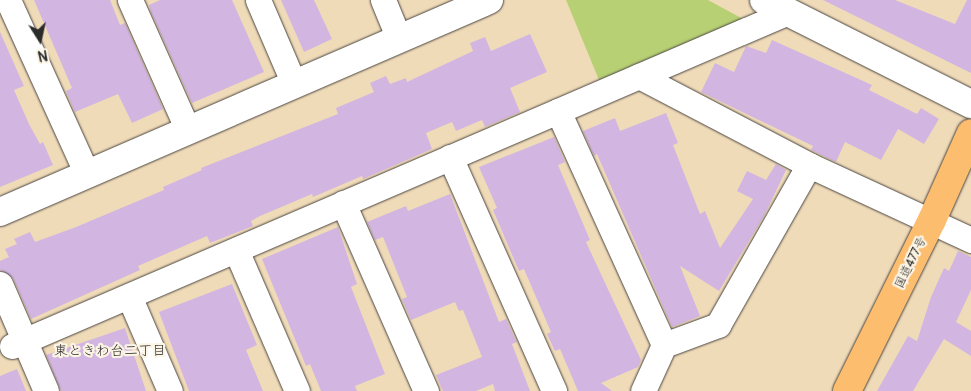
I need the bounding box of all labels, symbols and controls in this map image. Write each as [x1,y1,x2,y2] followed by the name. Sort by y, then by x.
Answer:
[15,15,65,65] north arrow
[37,46,49,64] text: N
[892,235,930,291] street label: 国道477号
[54,343,166,359] district label: 東ときわ台二丁目

